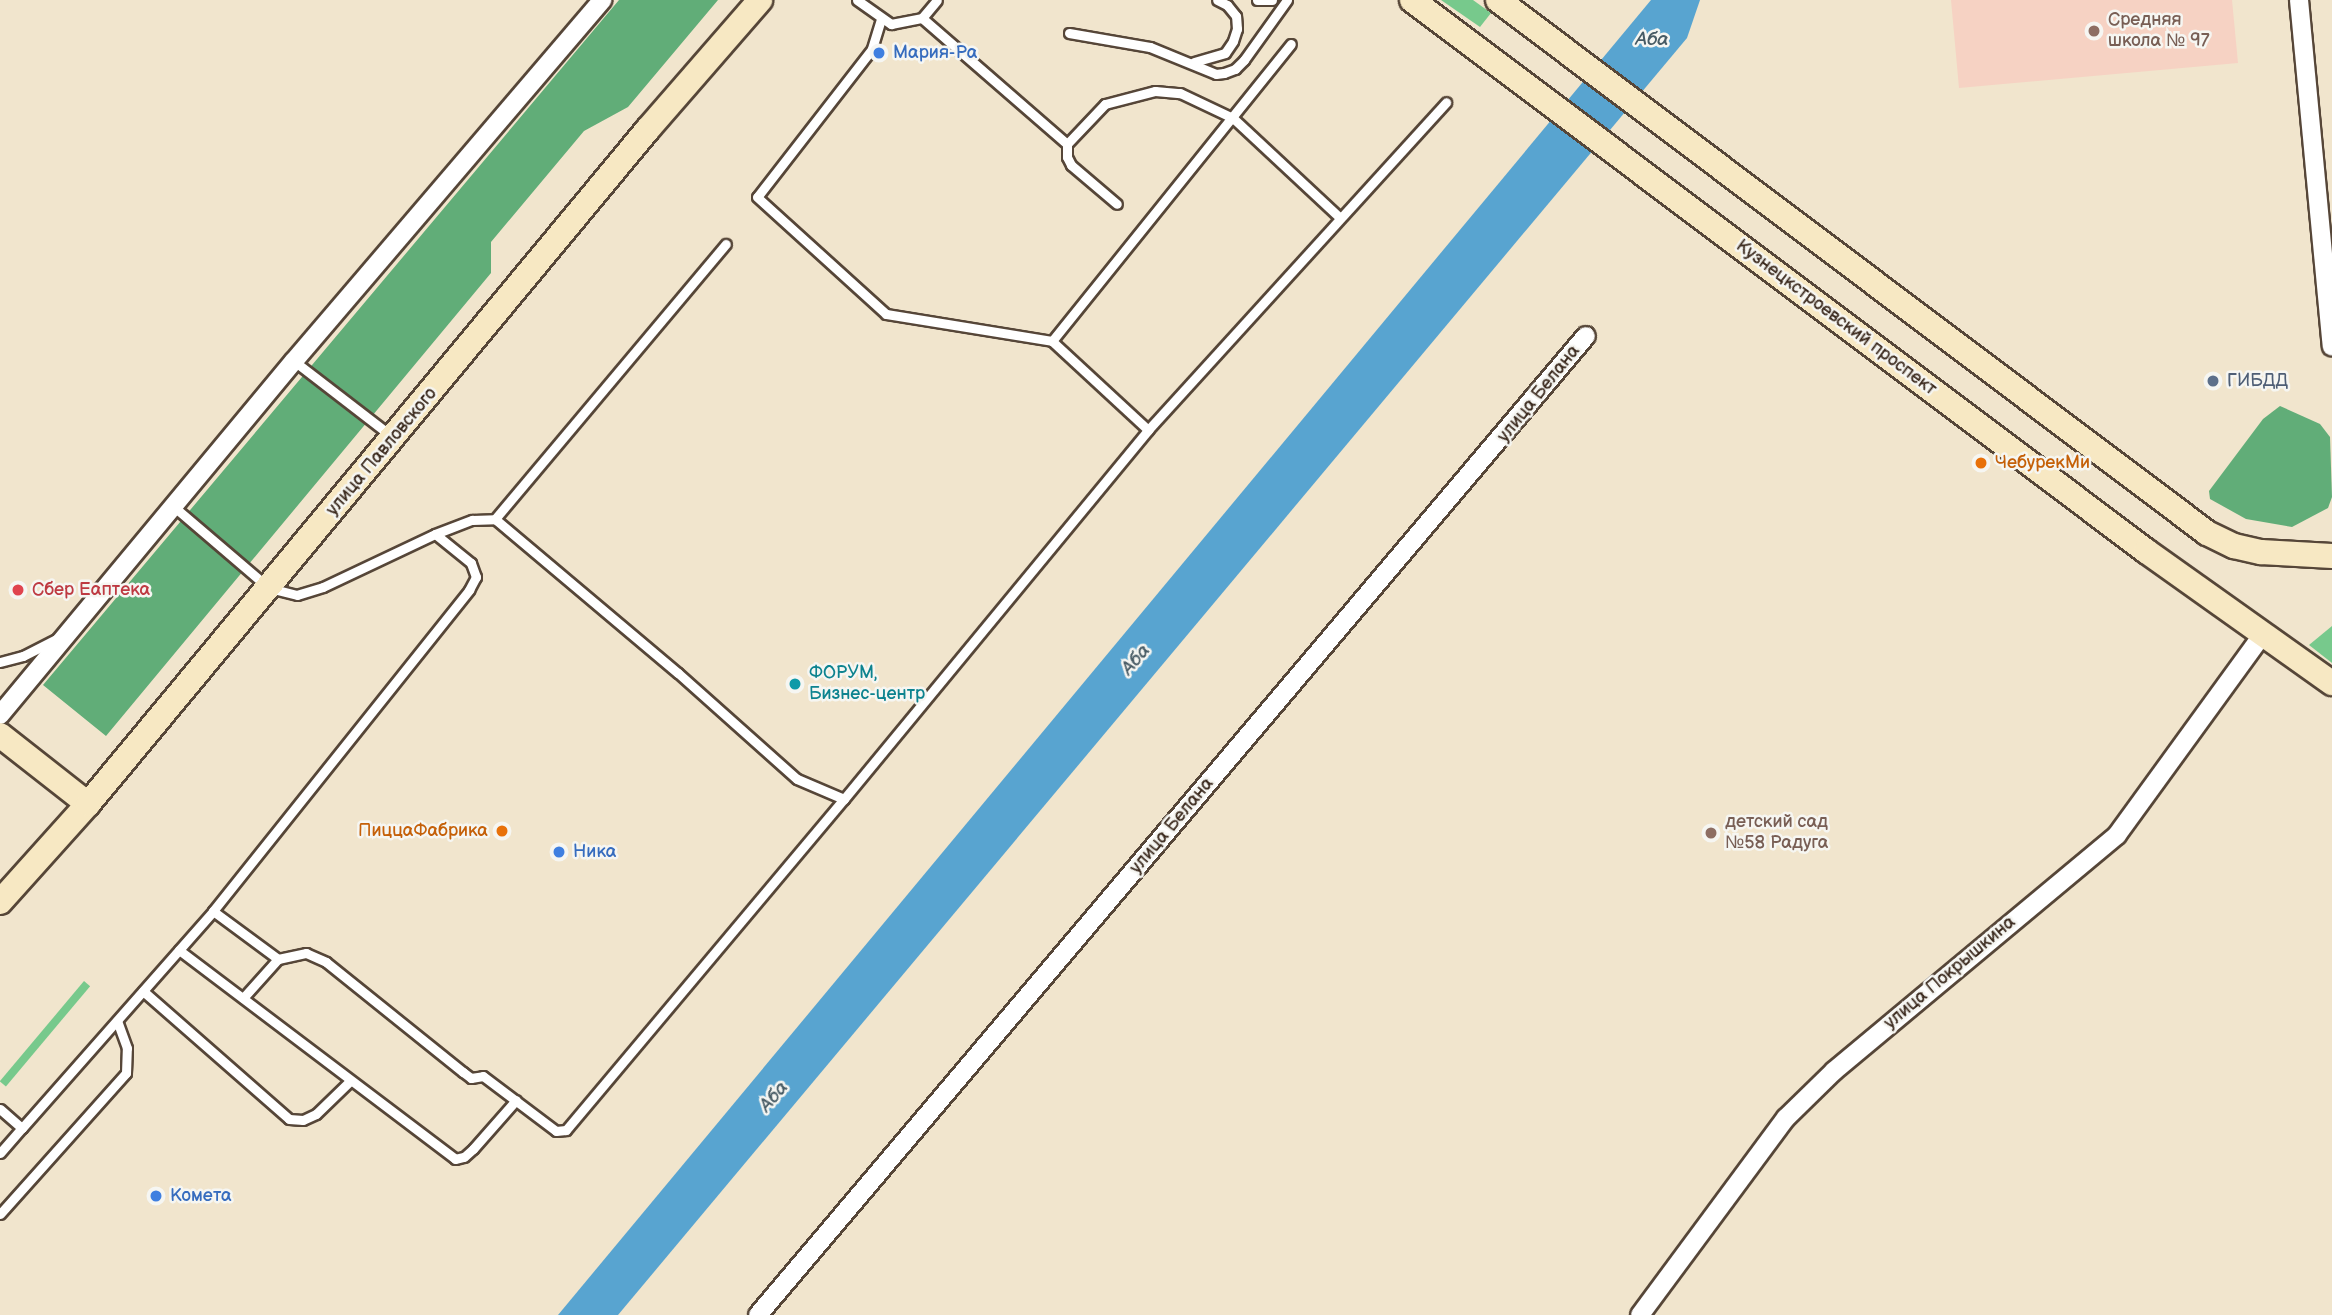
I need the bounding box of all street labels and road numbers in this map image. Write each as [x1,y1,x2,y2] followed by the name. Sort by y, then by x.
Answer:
[1731,235,1941,401] street label: Кузнецкстроевский проспект
[1493,341,1585,447] street label: улица Белана
[322,383,442,521] street label: улица Павловского
[1126,774,1218,878] street label: улица Белана
[1880,912,2020,1034] street label: улица Покрышкина

